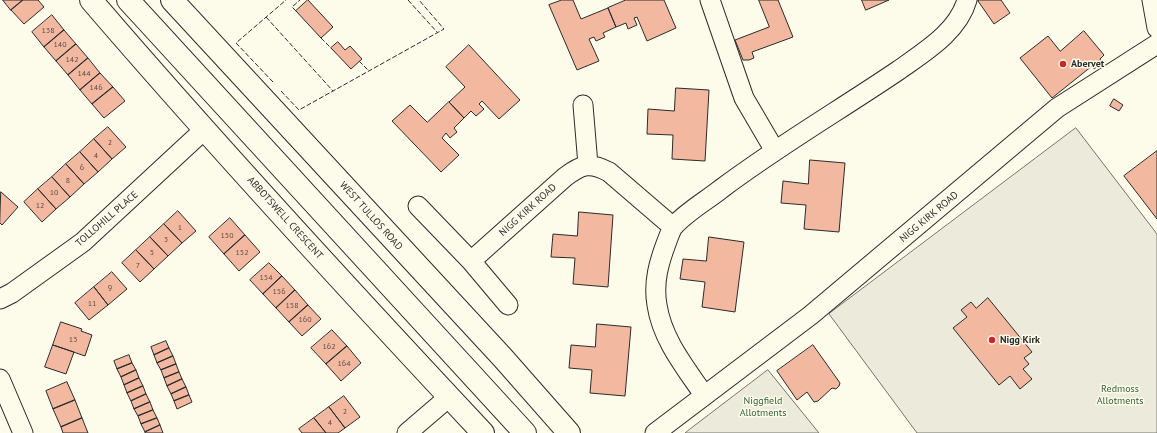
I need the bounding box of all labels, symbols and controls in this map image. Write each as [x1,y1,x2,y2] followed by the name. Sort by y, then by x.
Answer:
[41,26,55,36] house number: 138
[53,40,67,50] house number: 140
[65,55,79,65] house number: 142
[1071,58,1104,70] place label: Abervet
[1058,59,1068,69] marker: Abervet
[77,69,91,79] house number: 144
[89,83,103,93] house number: 146
[108,138,112,148] house number: 2
[94,151,98,161] house number: 4
[80,163,84,173] house number: 6
[245,174,325,262] street label: ABBOTSWELL CRESCENT
[66,176,70,186] house number: 8
[337,179,405,253] street label: WEST TULLOS ROAD
[497,181,559,239] street label: NIGG KIRK ROAD
[50,188,58,198] house number: 10
[73,189,141,249] street label: TOLLOHILL PLACE
[897,189,961,245] street label: NIGG KIRK ROAD
[36,201,44,211] house number: 12
[178,223,182,233] house number: 1
[220,231,234,241] house number: 150
[164,235,168,245] house number: 3
[150,248,154,258] house number: 5
[235,248,249,258] house number: 152
[136,261,140,271] house number: 7
[259,273,273,283] house number: 154
[108,283,112,293] house number: 9
[272,287,286,297] house number: 156
[88,299,96,309] house number: 11
[285,301,299,311] house number: 158
[298,315,312,325] house number: 160
[1000,334,1040,346] place label: Nigg Kirk
[69,335,77,345] house number: 13
[987,335,997,345] marker: Nigg Kirk
[322,342,336,352] house number: 162
[337,359,351,369] house number: 164
[1097,383,1143,406] park label: Redmoss Allotments
[740,395,786,418] park label: Niggfield Allotments
[343,407,347,417] house number: 2
[328,418,332,428] house number: 4

